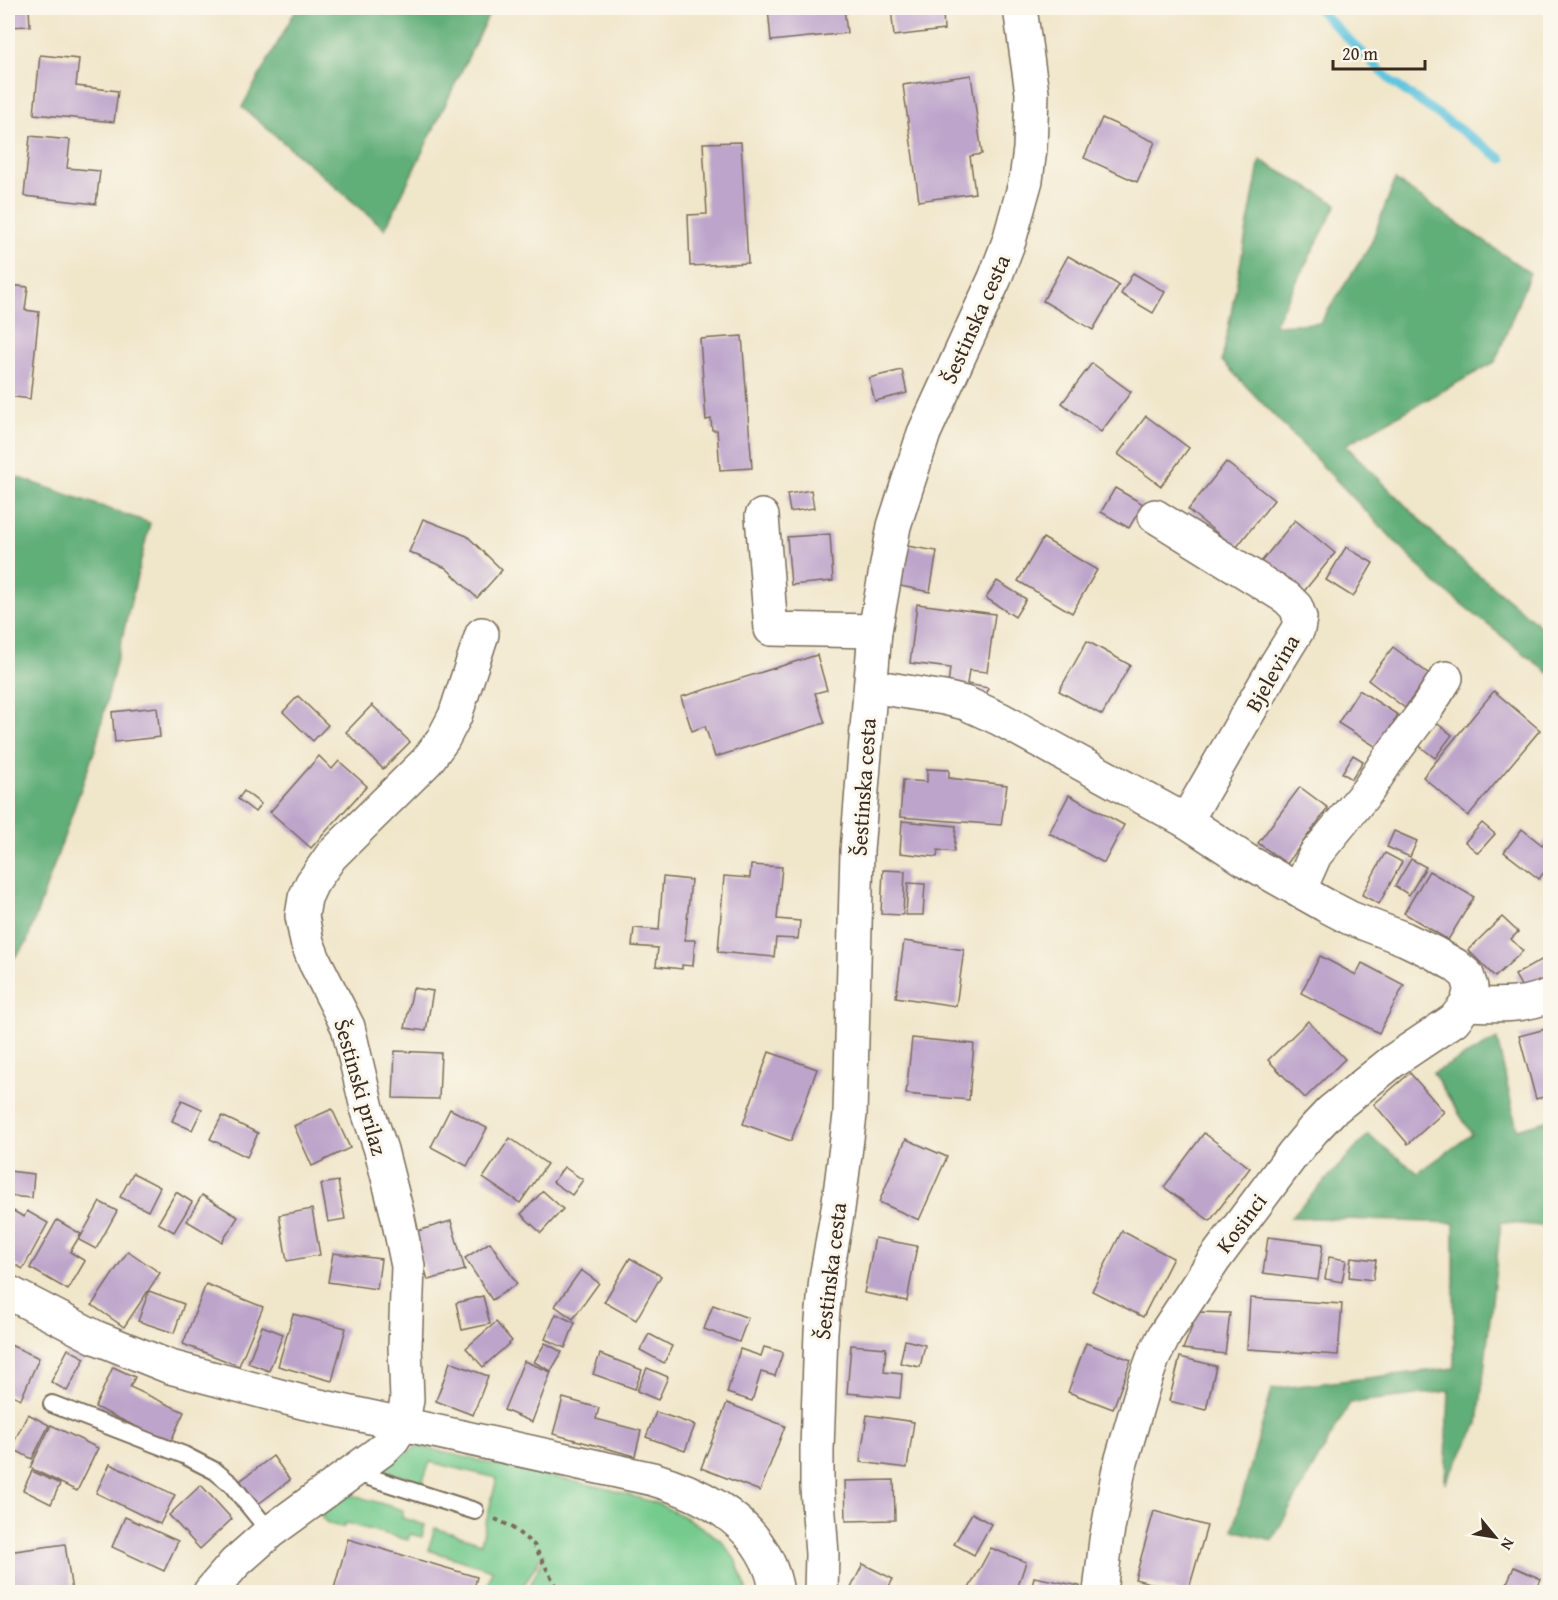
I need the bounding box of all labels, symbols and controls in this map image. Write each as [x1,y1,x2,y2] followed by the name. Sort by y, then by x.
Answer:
[1333,33,1424,71] scale bar
[1342,40,1378,67] text: 20 m
[932,249,1018,389] street label: Šestinska cesta
[1237,628,1307,718] street label: Bjelevina
[842,716,884,857] street label: Šestinska cesta
[326,1015,396,1159] street label: Šestinski prilaz
[1208,1186,1274,1260] street label: Kosinci
[806,1200,854,1342] street label: Šestinska cesta
[1465,1507,1525,1567] north arrow
[1495,1534,1521,1555] text: N

